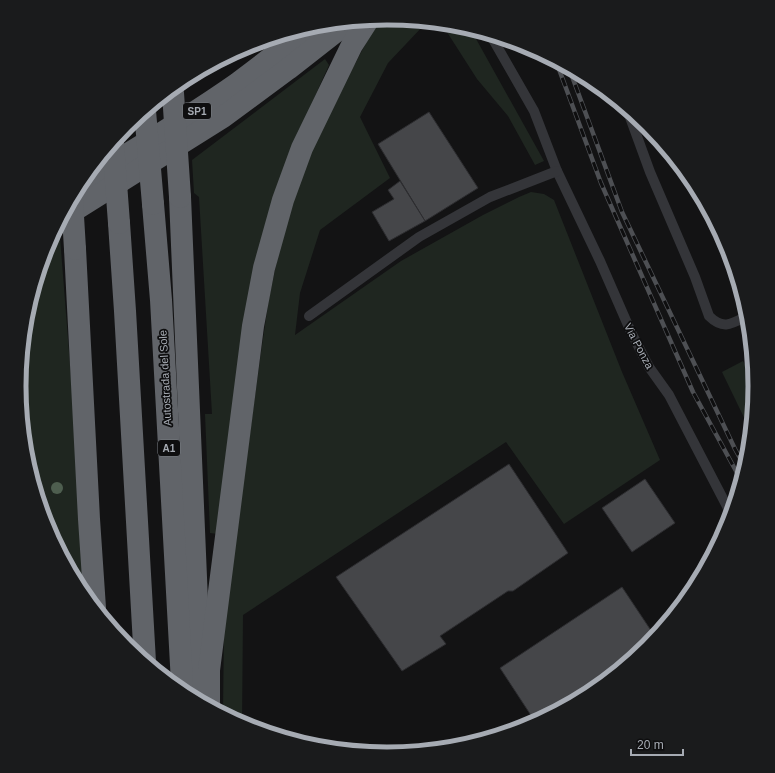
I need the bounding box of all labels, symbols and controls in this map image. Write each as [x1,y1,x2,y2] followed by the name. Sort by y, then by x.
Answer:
[183,103,211,119] road number: SP1
[622,321,656,372] street label: Via Ponza
[156,330,174,426] street label: Autostrada del Sole
[158,440,180,456] road number: A1
[631,731,683,757] scale bar
[637,738,664,752] text: 20 m

